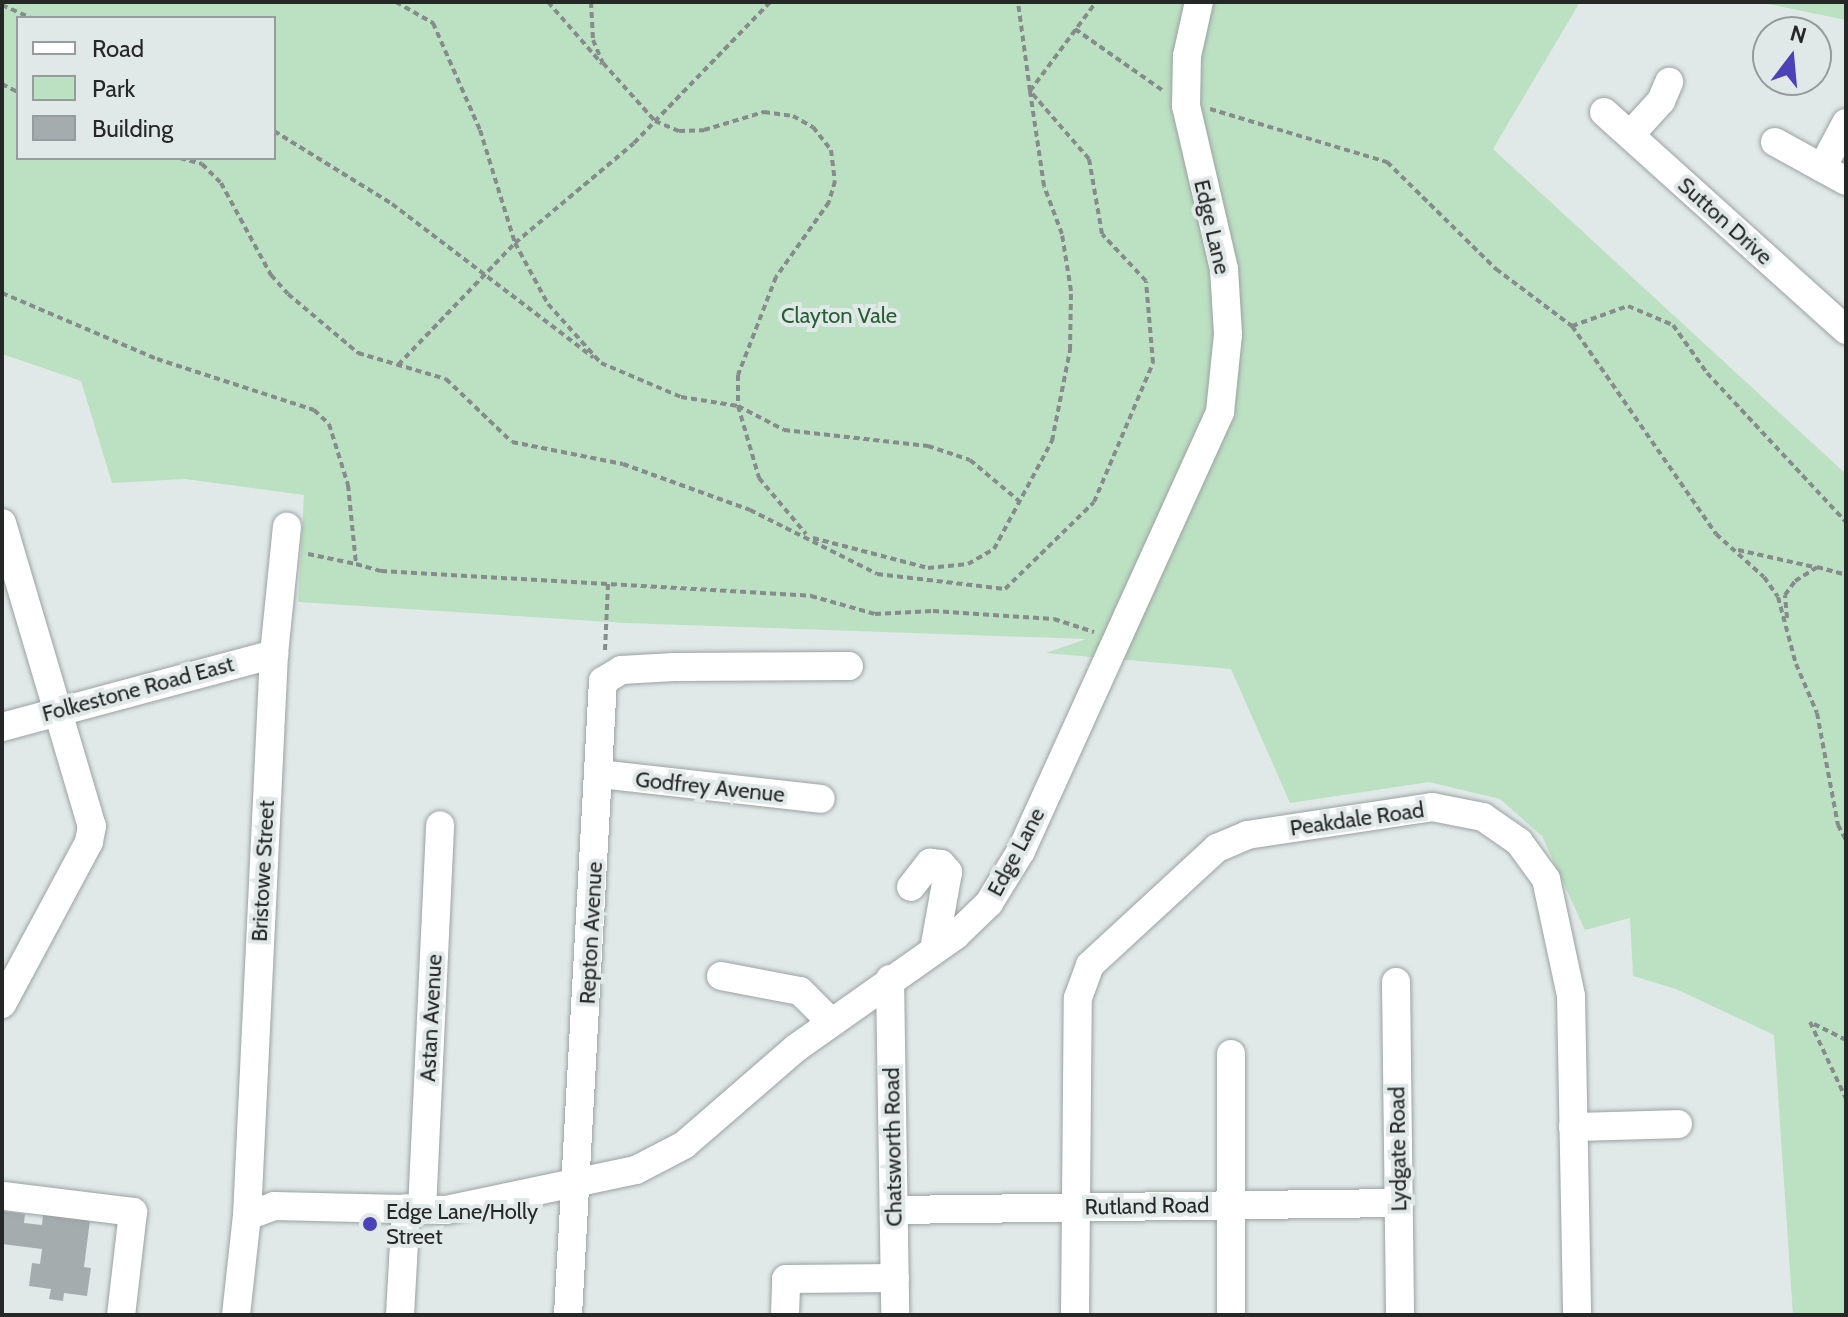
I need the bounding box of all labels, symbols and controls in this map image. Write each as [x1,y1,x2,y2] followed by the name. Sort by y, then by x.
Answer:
[16,16,276,160] legend
[1752,16,1832,96] north arrow
[1787,19,1809,49] text: N
[92,34,144,63] text: Road
[92,74,135,103] text: Park
[92,114,173,143] text: Building
[1672,172,1778,270] street label: Sutton Drive
[1188,177,1236,277] street label: Edge Lane
[781,303,897,329] park label: Clayton Vale
[39,651,237,727] street label: Folkestone Road East
[634,766,786,808] street label: Godfrey Avenue
[1288,797,1426,841] street label: Peakdale Road
[246,800,280,942] street label: Bristowe Street
[982,803,1050,901] street label: Edge Lane
[574,861,608,1005] street label: Repton Avenue
[414,954,448,1082] street label: Astan Avenue
[878,1067,908,1227] street label: Chatsworth Road
[1384,1086,1412,1212] street label: Lydgate Road
[1084,1192,1210,1220] street label: Rutland Road
[386,1198,538,1250] place label: Edge Lane/Holly Street
[361,1215,379,1233] marker: Edge Lane/Holly Street

